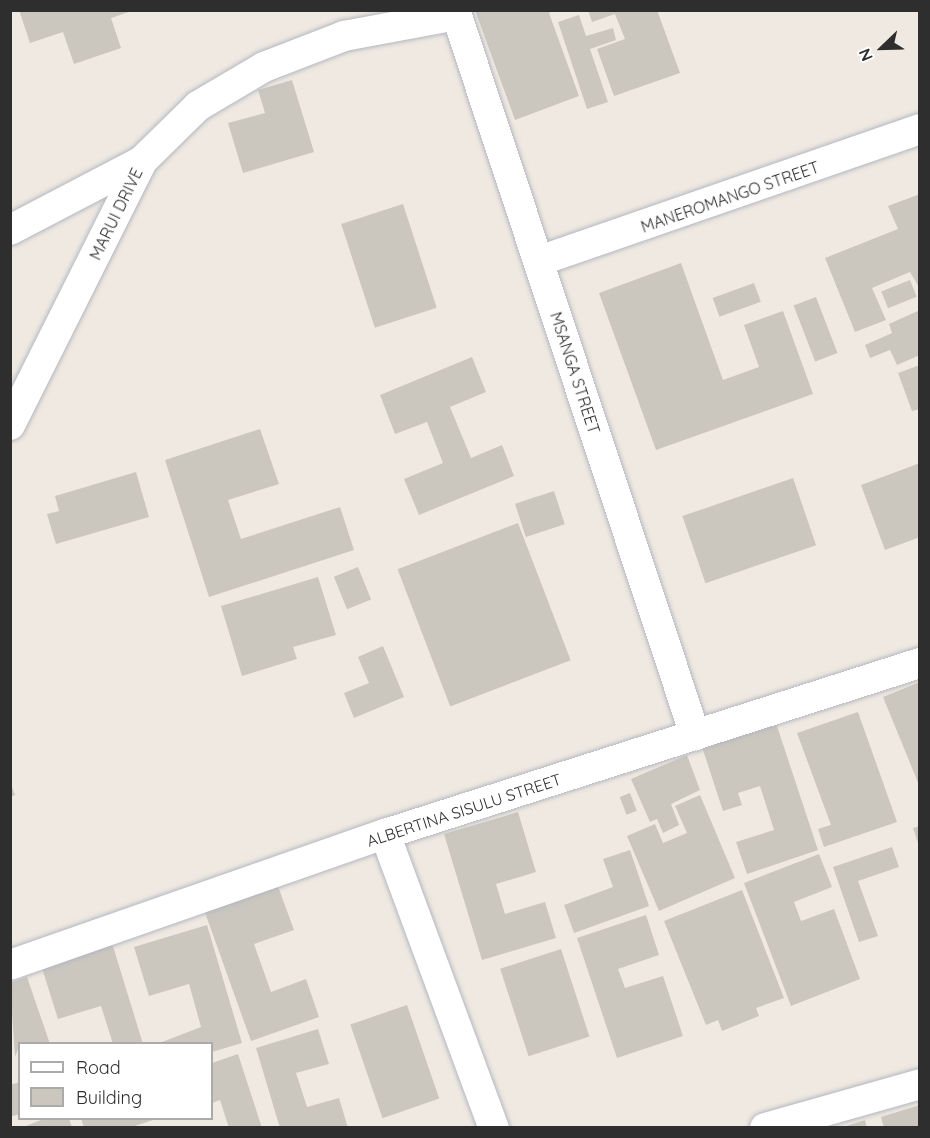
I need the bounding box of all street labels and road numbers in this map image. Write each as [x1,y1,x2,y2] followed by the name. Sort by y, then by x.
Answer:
[638,157,822,237] street label: MANEROMANGO STREET
[85,165,147,263] street label: MARUI DRIVE
[546,310,604,436] street label: MSANGA STREET
[364,769,564,851] street label: ALBERTINA SISULU STREET

